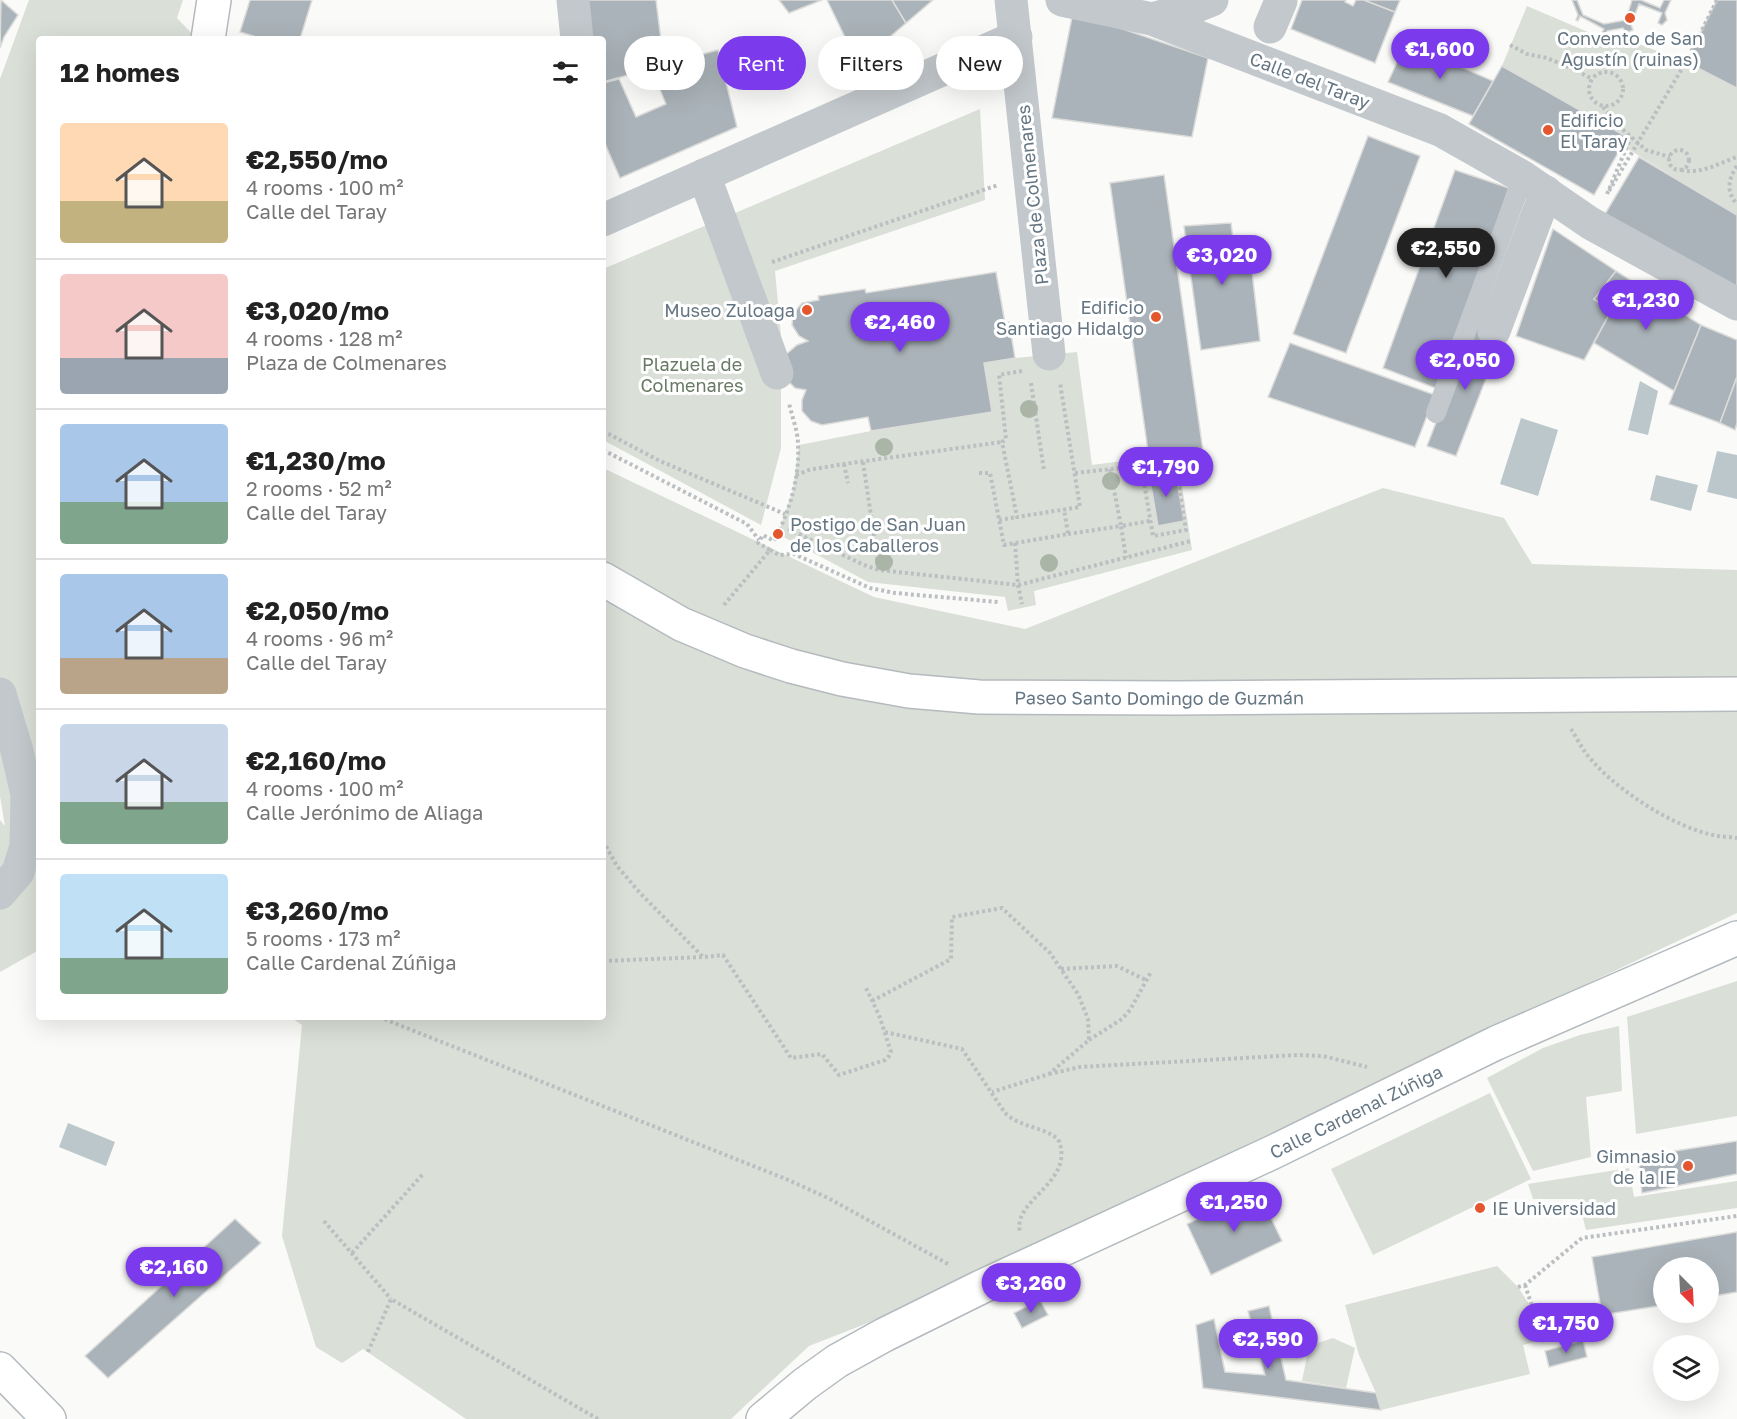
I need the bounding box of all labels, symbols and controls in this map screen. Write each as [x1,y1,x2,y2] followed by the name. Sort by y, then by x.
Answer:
[1623,11,1637,25] marker: Convento de San Agustín (ruinas)
[1557,27,1703,70] place label: Convento de San Agustín (ruinas)
[1391,29,1489,80] pin: €1,600
[624,36,705,90] chip: Buy
[717,36,806,90] chip: Rent
[818,36,924,90] chip: Filters
[936,36,1023,90] chip: New
[1405,36,1475,60] text: €1,600
[1247,47,1373,113] street label: Calle del Taray
[549,56,582,89] icon: filters
[60,57,180,88] text: 12 homes
[1012,104,1052,286] street label: Plaza de Colmenares
[1560,109,1628,152] place label: Edificio El Taray
[1541,123,1555,137] marker: Edificio El Taray
[246,144,388,175] text: €2,550/mo
[108,147,180,219] icon: home
[246,175,404,199] text: 4 rooms · 100 m²
[246,199,387,223] text: Calle del Taray
[1397,228,1495,279] pin: €2,550
[1173,235,1271,286] pin: €3,020
[1411,235,1481,259] text: €2,550
[1187,242,1257,266] text: €3,020
[1597,280,1695,331] pin: €1,230
[1612,287,1680,311] text: €1,230
[246,295,389,326] text: €3,020/mo
[996,296,1144,339] place label: Edificio Santiago Hidalgo
[108,298,180,370] icon: home
[664,299,795,321] place label: Museo Zuloaga
[851,302,949,353] pin: €2,460
[800,303,814,317] marker: Museo Zuloaga
[865,309,935,333] text: €2,460
[1149,310,1163,324] marker: Edificio Santiago Hidalgo
[246,326,403,350] text: 4 rooms · 128 m²
[1416,340,1514,391] pin: €2,050
[1430,347,1500,371] text: €2,050
[246,350,447,374] text: Plaza de Colmenares
[640,353,744,396] park label: Plazuela de Colmenares
[246,445,386,476] text: €1,230/mo
[1117,447,1215,498] pin: €1,790
[108,448,180,520] icon: home
[1132,454,1200,478] text: €1,790
[246,476,392,500] text: 2 rooms · 52 m²
[246,500,387,524] text: Calle del Taray
[790,513,966,556] place label: Postigo de San Juan de los Caballeros
[771,527,785,541] marker: Postigo de San Juan de los Caballeros
[246,595,389,626] text: €2,050/mo
[108,598,180,670] icon: home
[246,626,393,650] text: 4 rooms · 96 m²
[246,650,387,674] text: Calle del Taray
[1014,686,1304,709] street label: Paseo Santo Domingo de Guzmán
[246,745,386,776] text: €2,160/mo
[108,748,180,820] icon: home
[246,776,404,800] text: 4 rooms · 100 m²
[246,800,483,824] text: Calle Jerónimo de Aliaga
[246,895,389,926] text: €3,260/mo
[108,898,180,970] icon: home
[246,926,400,950] text: 5 rooms · 173 m²
[246,950,456,974] text: Calle Cardenal Zúñiga
[1266,1060,1446,1163] street label: Calle Cardenal Zúñiga
[1596,1145,1676,1188] place label: Gimnasio de la IE
[1681,1159,1695,1173] marker: Gimnasio de la IE
[1185,1182,1283,1233] pin: €1,250
[1200,1189,1268,1213] text: €1,250
[1492,1197,1616,1219] place label: IE Universidad
[1473,1201,1487,1215] marker: IE Universidad
[125,1247,223,1298] pin: €2,160
[140,1254,208,1278] text: €2,160
[1653,1257,1719,1323] north arrow
[1653,1257,1719,1401] map controls
[982,1263,1080,1314] pin: €3,260
[996,1270,1066,1294] text: €3,260
[1517,1303,1615,1354] pin: €1,750
[1533,1310,1599,1334] text: €1,750
[1219,1319,1317,1370] pin: €2,590
[1233,1326,1303,1350] text: €2,590
[1653,1335,1719,1401] button: layers

